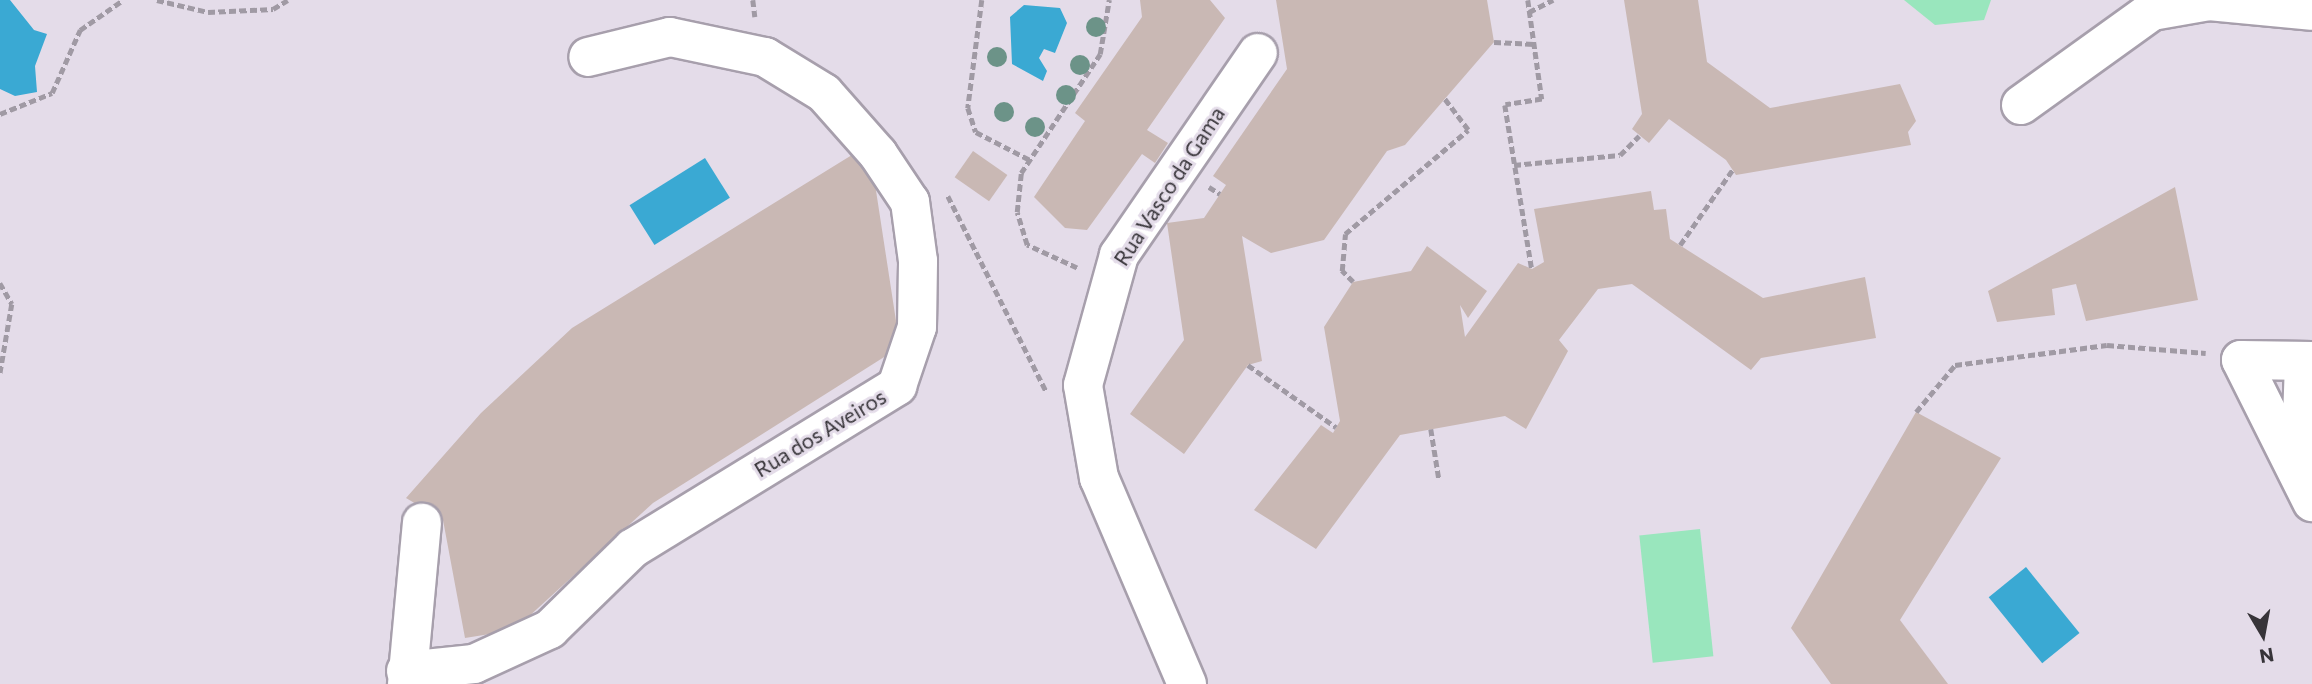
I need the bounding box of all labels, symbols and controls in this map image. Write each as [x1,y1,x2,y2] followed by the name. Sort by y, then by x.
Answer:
[1108,102,1230,270] street label: Rua Vasco da Gama
[750,384,890,482] street label: Rua dos Aveiros
[2228,600,2298,670] north arrow
[2258,644,2276,669] text: N

